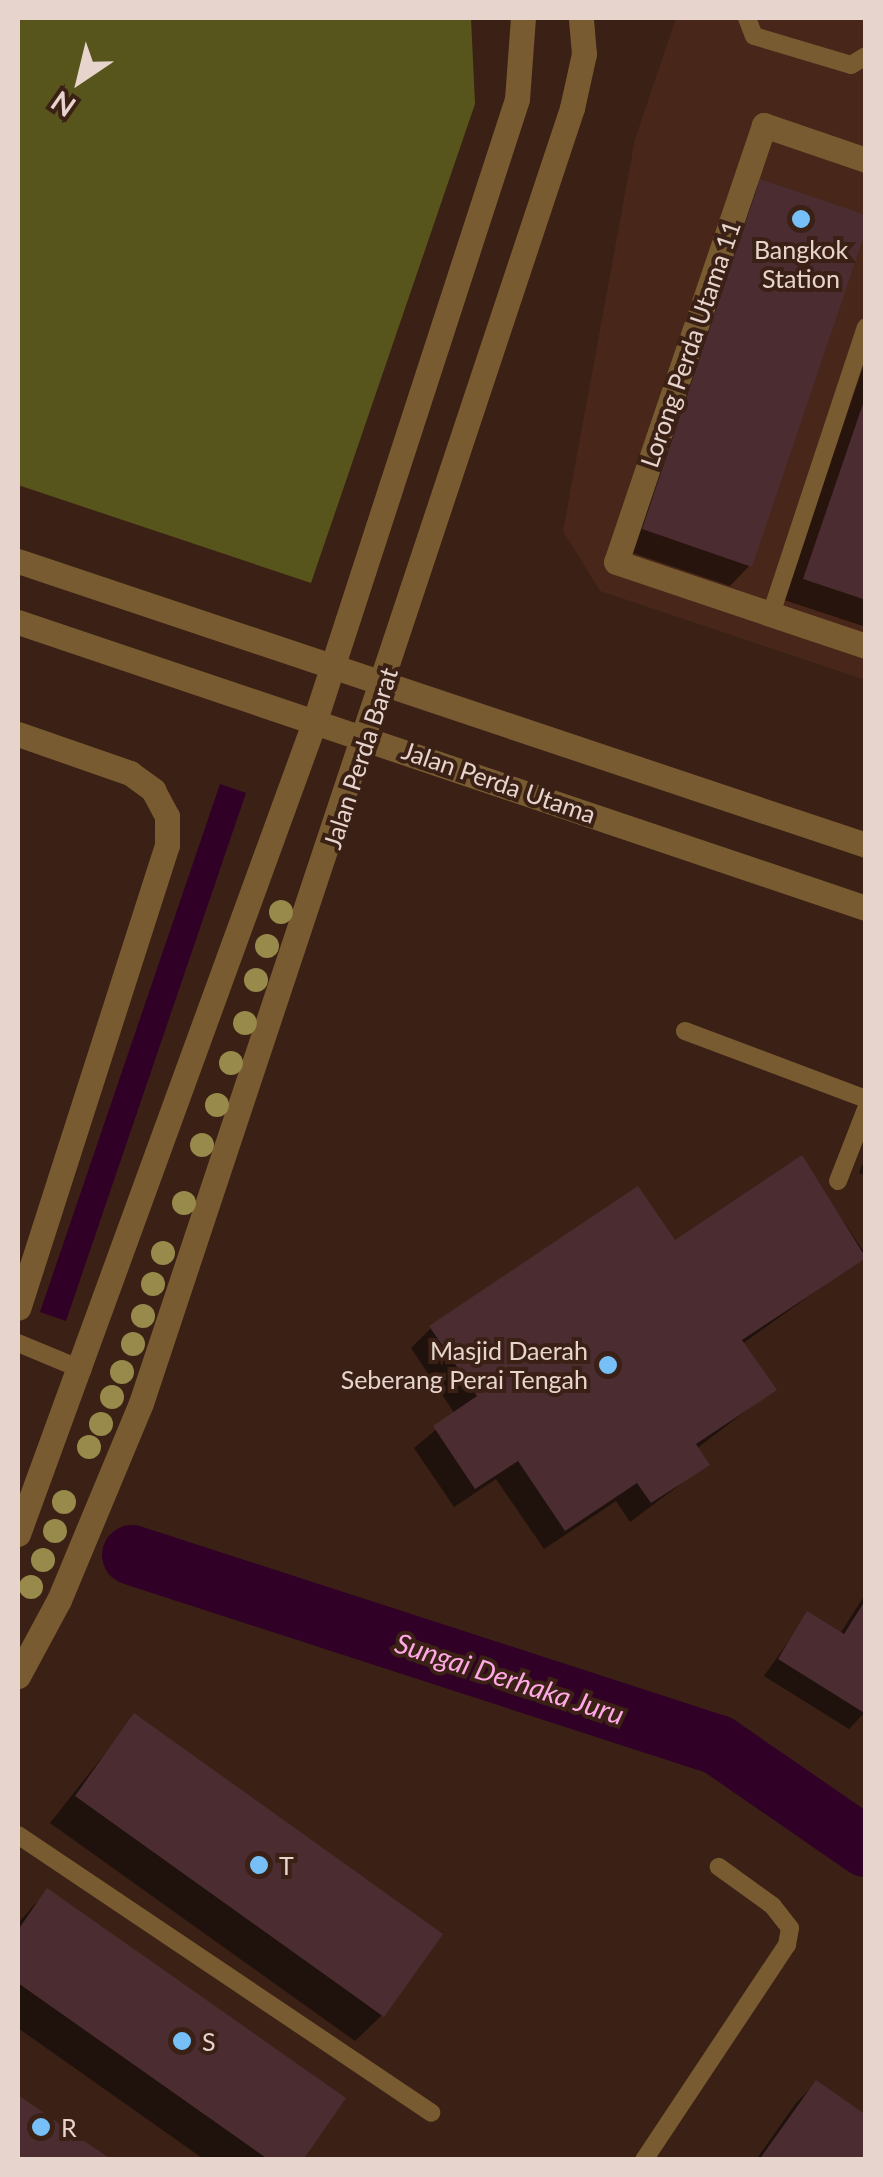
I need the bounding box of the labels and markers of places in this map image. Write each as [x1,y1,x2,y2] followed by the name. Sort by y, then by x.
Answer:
[790,208,812,230] marker: Bangkok Station
[754,235,848,294] place label: Bangkok Station
[340,1336,588,1395] place label: Masjid Daerah Seberang Perai Tengah
[597,1354,619,1376] marker: Masjid Daerah Seberang Perai Tengah
[279,1850,294,1880] place label: T
[248,1854,270,1876] marker: T
[202,2026,216,2056] place label: S
[171,2030,193,2052] marker: S
[61,2112,77,2142] place label: R
[30,2116,52,2138] marker: R

